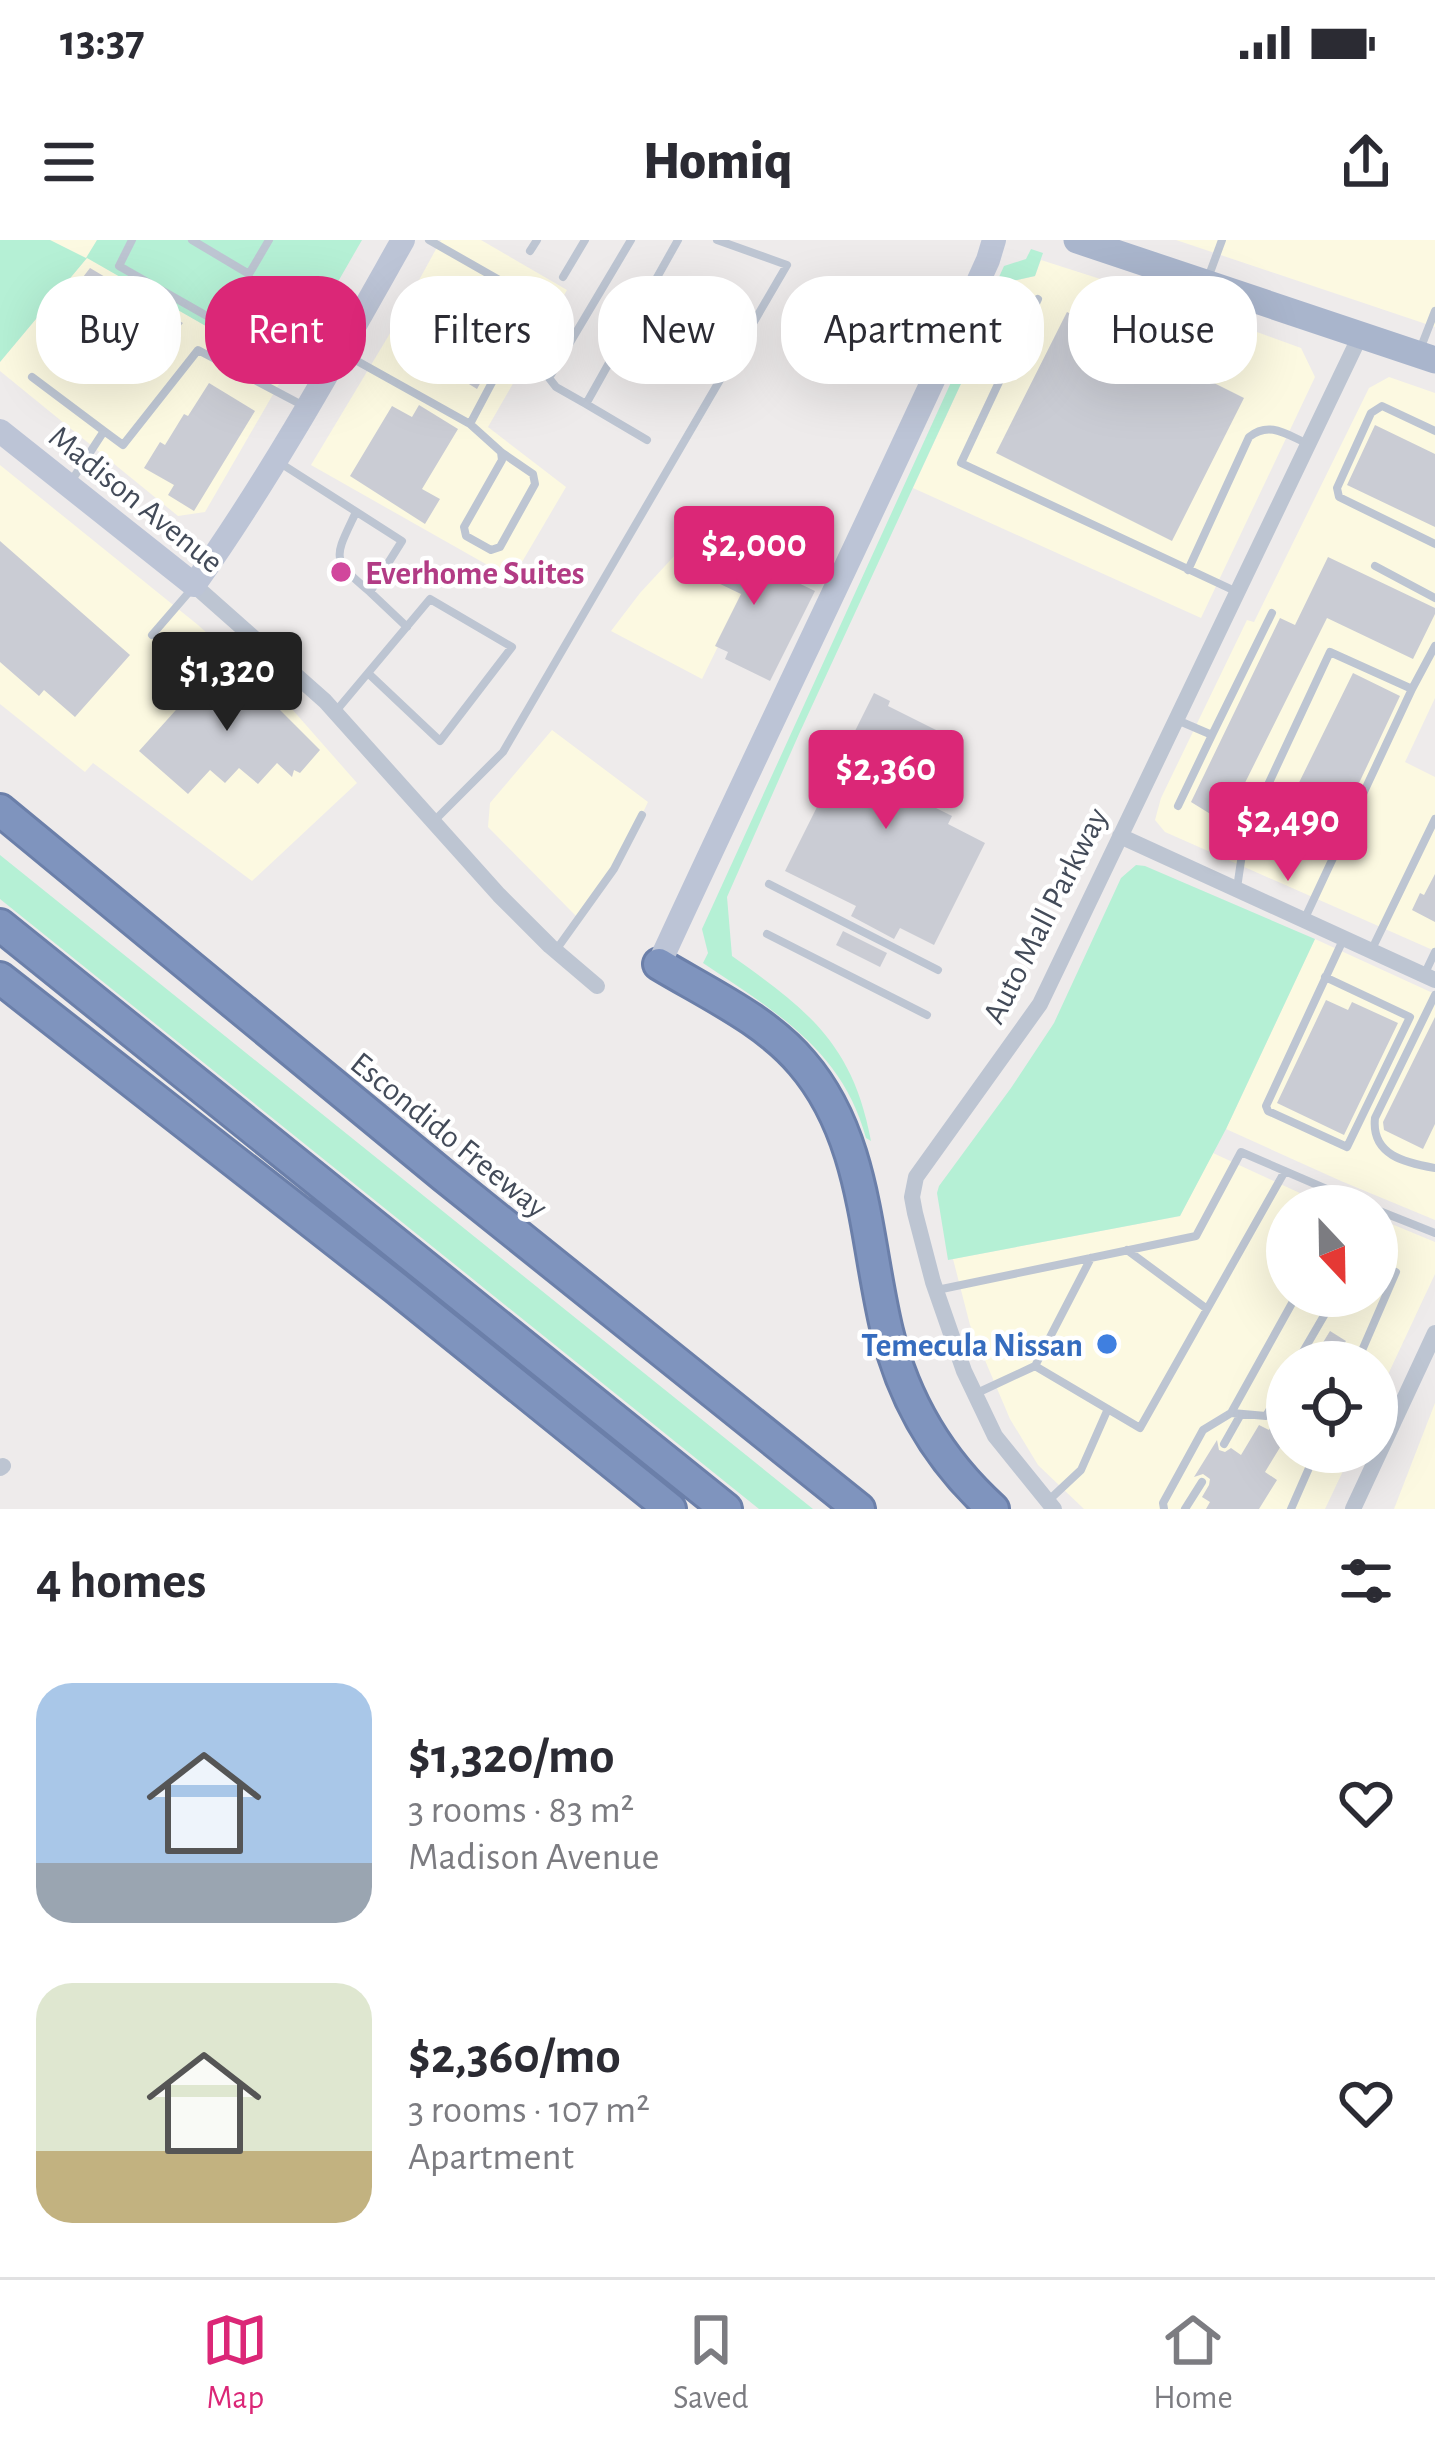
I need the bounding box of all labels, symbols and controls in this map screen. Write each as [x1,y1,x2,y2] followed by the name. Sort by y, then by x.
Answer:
[60,19,145,64] text: 13:37
[36,129,102,195] icon: menu
[1333,129,1399,195] icon: share
[642,135,793,189] text: Homiq
[36,276,181,384] chip: Buy
[205,276,366,384] chip: Rent
[390,276,574,384] chip: Filters
[598,276,757,384] chip: New
[781,276,1044,384] chip: Apartment
[1068,276,1257,384] chip: House
[42,420,228,580] street label: Madison Avenue
[656,506,852,608] pin: $2,000
[701,525,807,564] text: $2,000
[365,558,584,591] place label: Everhome Suites
[328,559,354,585] marker: Everhome Suites
[129,632,325,734] pin: $1,320
[179,651,275,690] text: $1,320
[788,730,984,832] pin: $2,360
[836,749,936,788] text: $2,360
[1190,782,1386,884] pin: $2,490
[1236,801,1340,840] text: $2,490
[978,803,1115,1029] street label: Auto Mall Parkway
[344,1047,553,1225] street label: Escondido Freeway
[1266,1185,1398,1317] north arrow
[1266,1185,1398,1473] map controls
[861,1330,1083,1363] place label: Temecula Nissan
[1094,1331,1120,1357] marker: Temecula Nissan
[1266,1341,1398,1473] button: locate
[1333,1548,1399,1614] icon: filters
[36,1556,206,1607] text: 4 homes
[132,1731,276,1875] icon: home
[408,1731,614,1782] text: $1,320/mo
[1333,1770,1399,1836] icon: heart
[408,1791,634,1830] text: 3 rooms · 83 m²
[408,1838,659,1877] text: Madison Avenue
[132,2031,276,2175] icon: home
[408,2031,621,2082] text: $2,360/mo
[1333,2070,1399,2136] icon: heart
[408,2091,650,2130] text: 3 rooms · 107 m²
[408,2138,574,2177] text: Apartment
[202,2307,268,2419] tab: Map
[673,2307,749,2419] tab: Saved
[1153,2307,1233,2419] tab: Home

